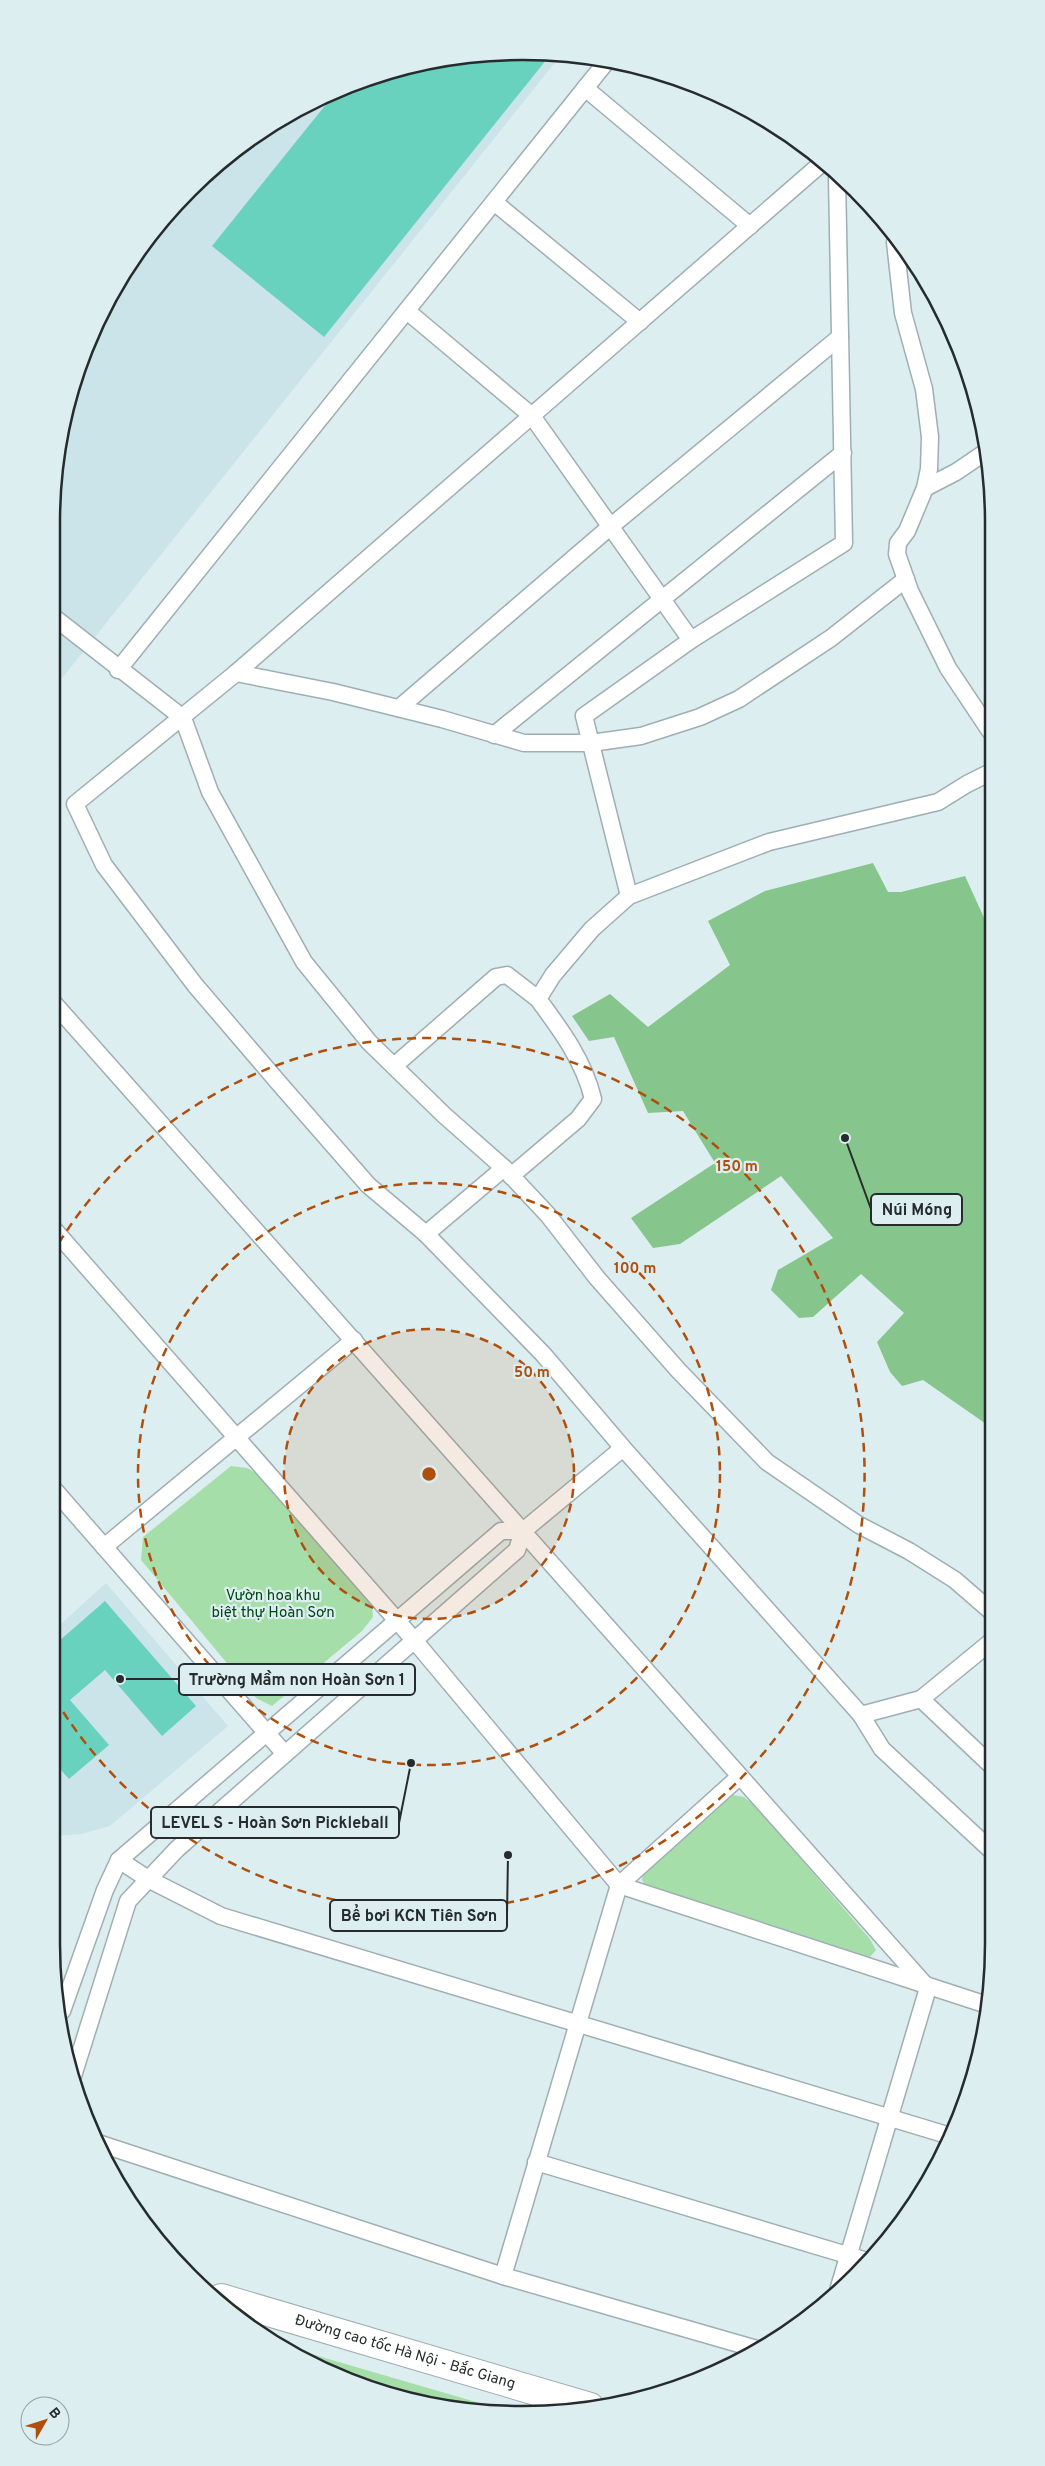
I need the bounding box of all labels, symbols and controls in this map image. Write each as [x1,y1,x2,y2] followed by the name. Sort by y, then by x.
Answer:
[716,1158,758,1177] text: 150 m
[871,1194,962,1225] callout: Núi Móng
[882,1201,952,1221] text: Núi Móng
[614,1260,656,1279] text: 100 m
[514,1364,550,1383] text: 50 m
[420,1465,438,1483] centre of rings
[211,1587,335,1623] park label: Vườn hoa khu biệt thự Hoàn Sơn
[179,1664,415,1695] callout: Trường Mầm non Hoàn Sơn 1
[189,1669,405,1691] text: Trường Mầm non Hoàn Sơn 1
[151,1807,399,1838] callout: LEVEL S - Hoàn Sơn Pickleball
[161,1814,389,1834] text: LEVEL S - Hoàn Sơn Pickleball
[330,1900,507,1931] callout: Bể bơi KCN Tiên Sơn
[341,1903,497,1927] text: Bể bơi KCN Tiên Sơn
[292,2311,518,2394] street label: Đường cao tốc Hà Nội - Bắc Giang
[20,2396,70,2446] north arrow
[44,2405,64,2423] text: B

